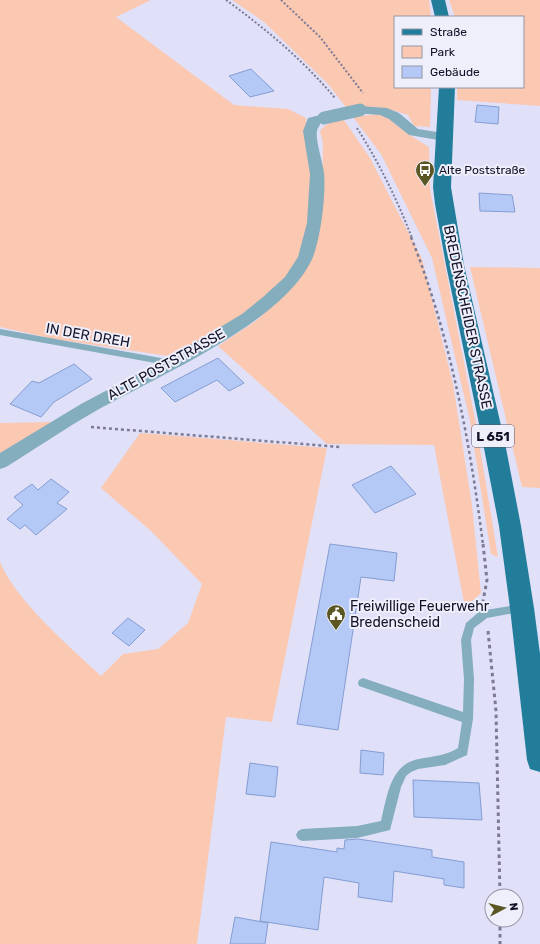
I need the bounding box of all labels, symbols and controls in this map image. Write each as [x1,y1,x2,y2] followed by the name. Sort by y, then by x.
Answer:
[394,16,524,88] legend
[430,25,467,39] text: Straße
[430,45,456,59] text: Park
[430,65,480,79] text: Gebäude
[414,159,436,187] bus stop icon: Alte Poststraße
[439,163,526,177] place label: Alte Poststraße
[440,224,495,410] street label: BREDENSCHEIDER STRASSE
[45,320,131,351] street label: IN DER DREH
[105,325,228,404] street label: ALTE POSTSTRASSE
[472,425,514,447] road number: L 651
[350,598,490,631] place label: Freiwillige Feuerwehr Bredenscheid
[325,603,347,631] public building icon: Freiwillige Feuerwehr Bredenscheid
[484,888,524,928] north arrow
[506,902,520,912] text: N

